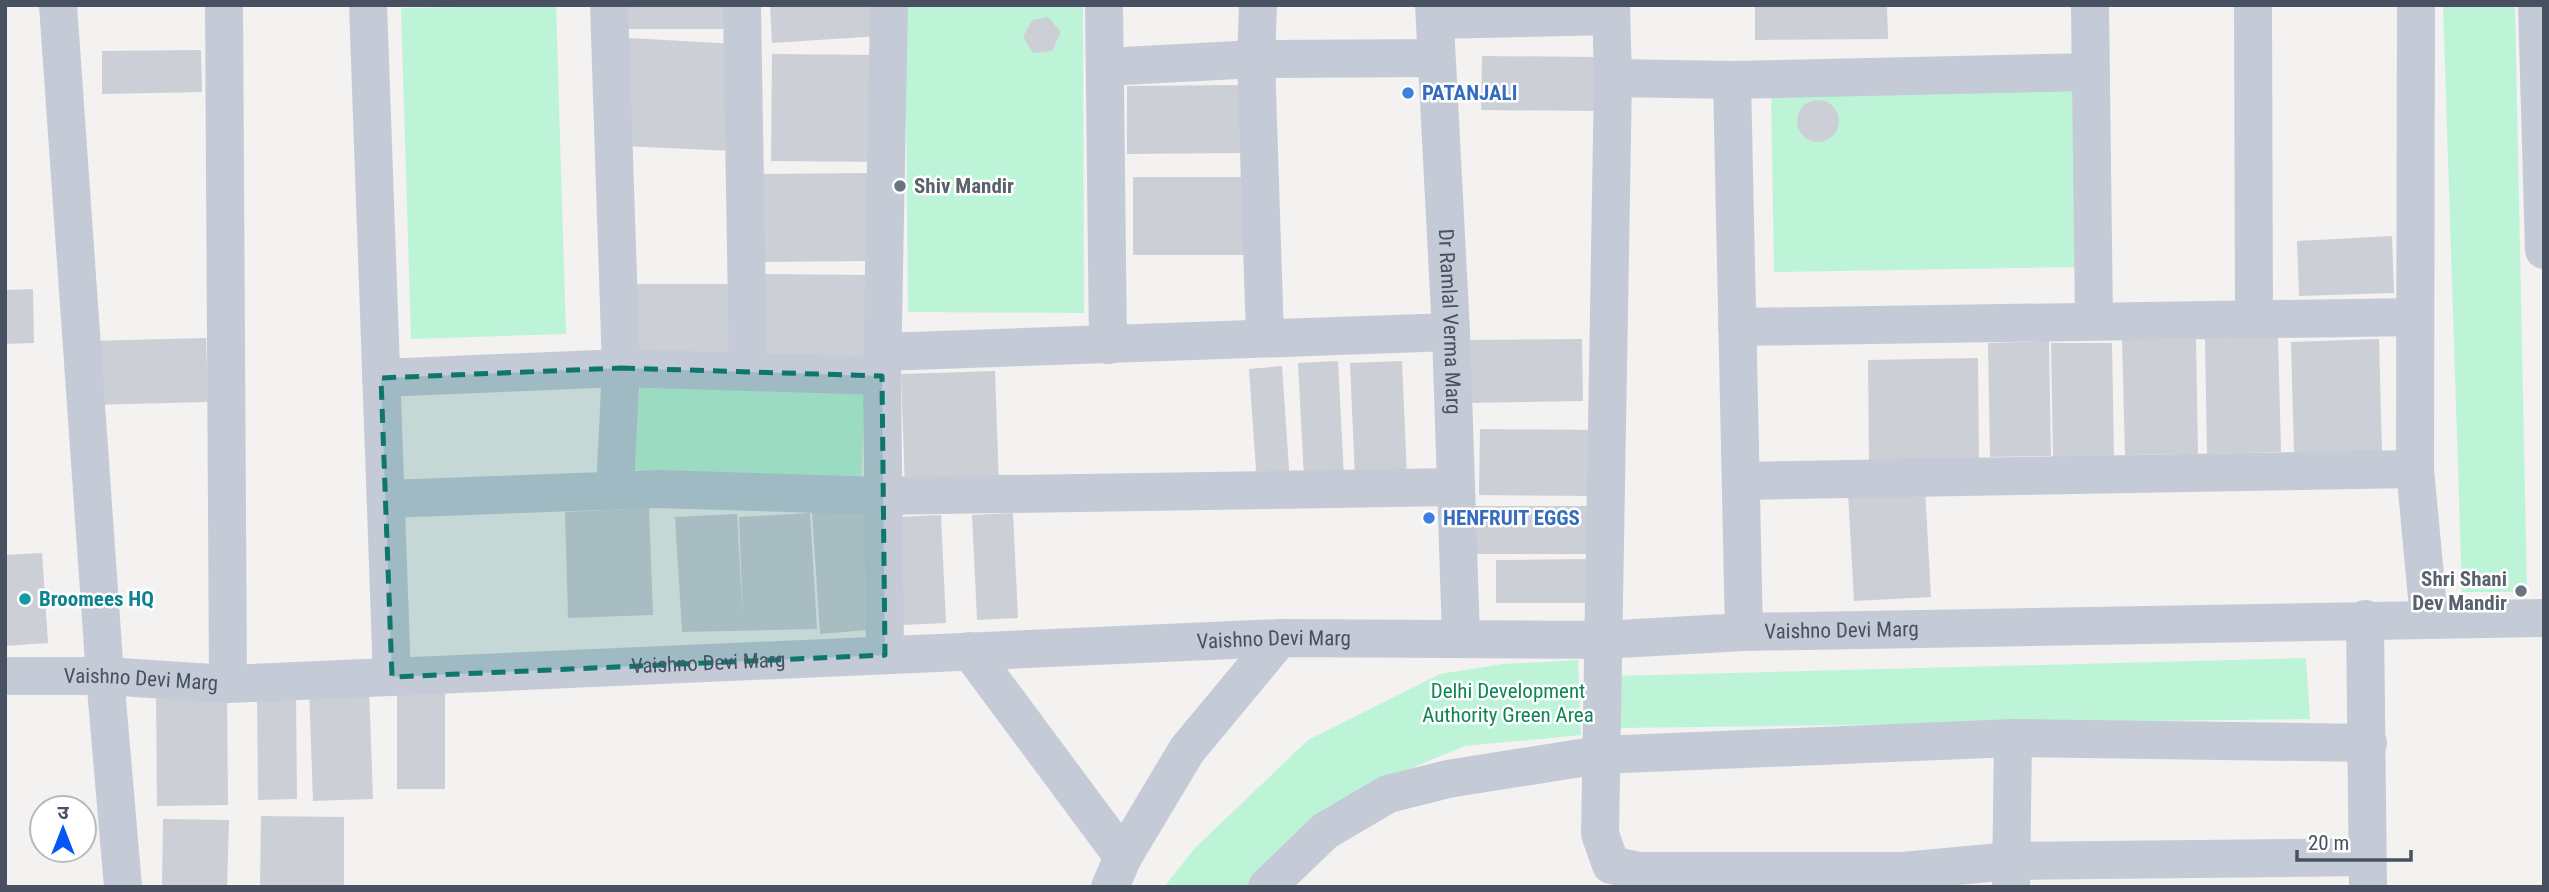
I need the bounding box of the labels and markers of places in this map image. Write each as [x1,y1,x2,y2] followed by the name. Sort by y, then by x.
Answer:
[1422,81,1517,105] place label: PATANJALI
[1400,85,1416,101] marker: PATANJALI
[914,174,1014,198] place label: Shiv Mandir
[892,178,908,194] marker: Shiv Mandir
[1443,506,1580,530] place label: HENFRUIT EGGS
[1421,510,1437,526] marker: HENFRUIT EGGS
[2412,567,2507,615] place label: Shri Shani Dev Mandir
[2513,583,2529,599] marker: Shri Shani Dev Mandir
[39,587,154,611] place label: Broomees HQ
[17,591,33,607] marker: Broomees HQ

